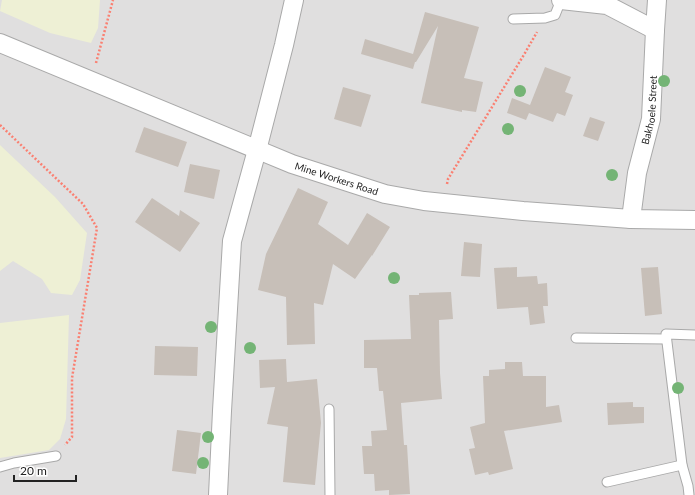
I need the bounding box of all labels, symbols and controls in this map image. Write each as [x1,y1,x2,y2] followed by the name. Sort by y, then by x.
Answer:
[639,75,659,146] street label: Bakhoele Street
[293,159,380,197] street label: Mine Workers Road
[14,457,76,483] scale bar
[20,463,47,478] text: 20 m

